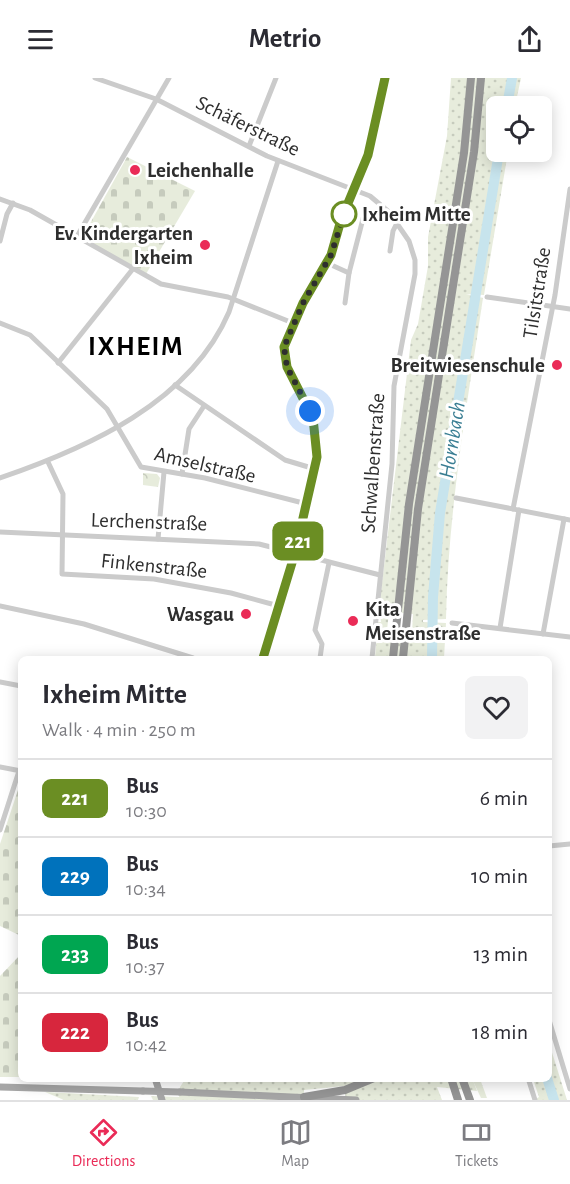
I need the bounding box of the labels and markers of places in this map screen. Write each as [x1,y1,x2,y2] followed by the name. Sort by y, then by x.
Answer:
[147,160,254,181] place label: Leichenhalle
[128,163,142,177] marker: Leichenhalle
[331,201,357,227] marker: Ixheim Mitte
[362,204,471,225] place label: Ixheim Mitte
[54,223,193,268] place label: Ev. Kindergarten Ixheim
[198,238,212,252] marker: Ev. Kindergarten Ixheim
[390,355,545,376] place label: Breitwiesenschule
[550,358,564,372] marker: Breitwiesenschule
[365,599,481,644] place label: Kita Meisenstraße
[167,604,234,625] place label: Wasgau
[239,607,253,621] marker: Wasgau
[346,614,360,628] marker: Kita Meisenstraße

